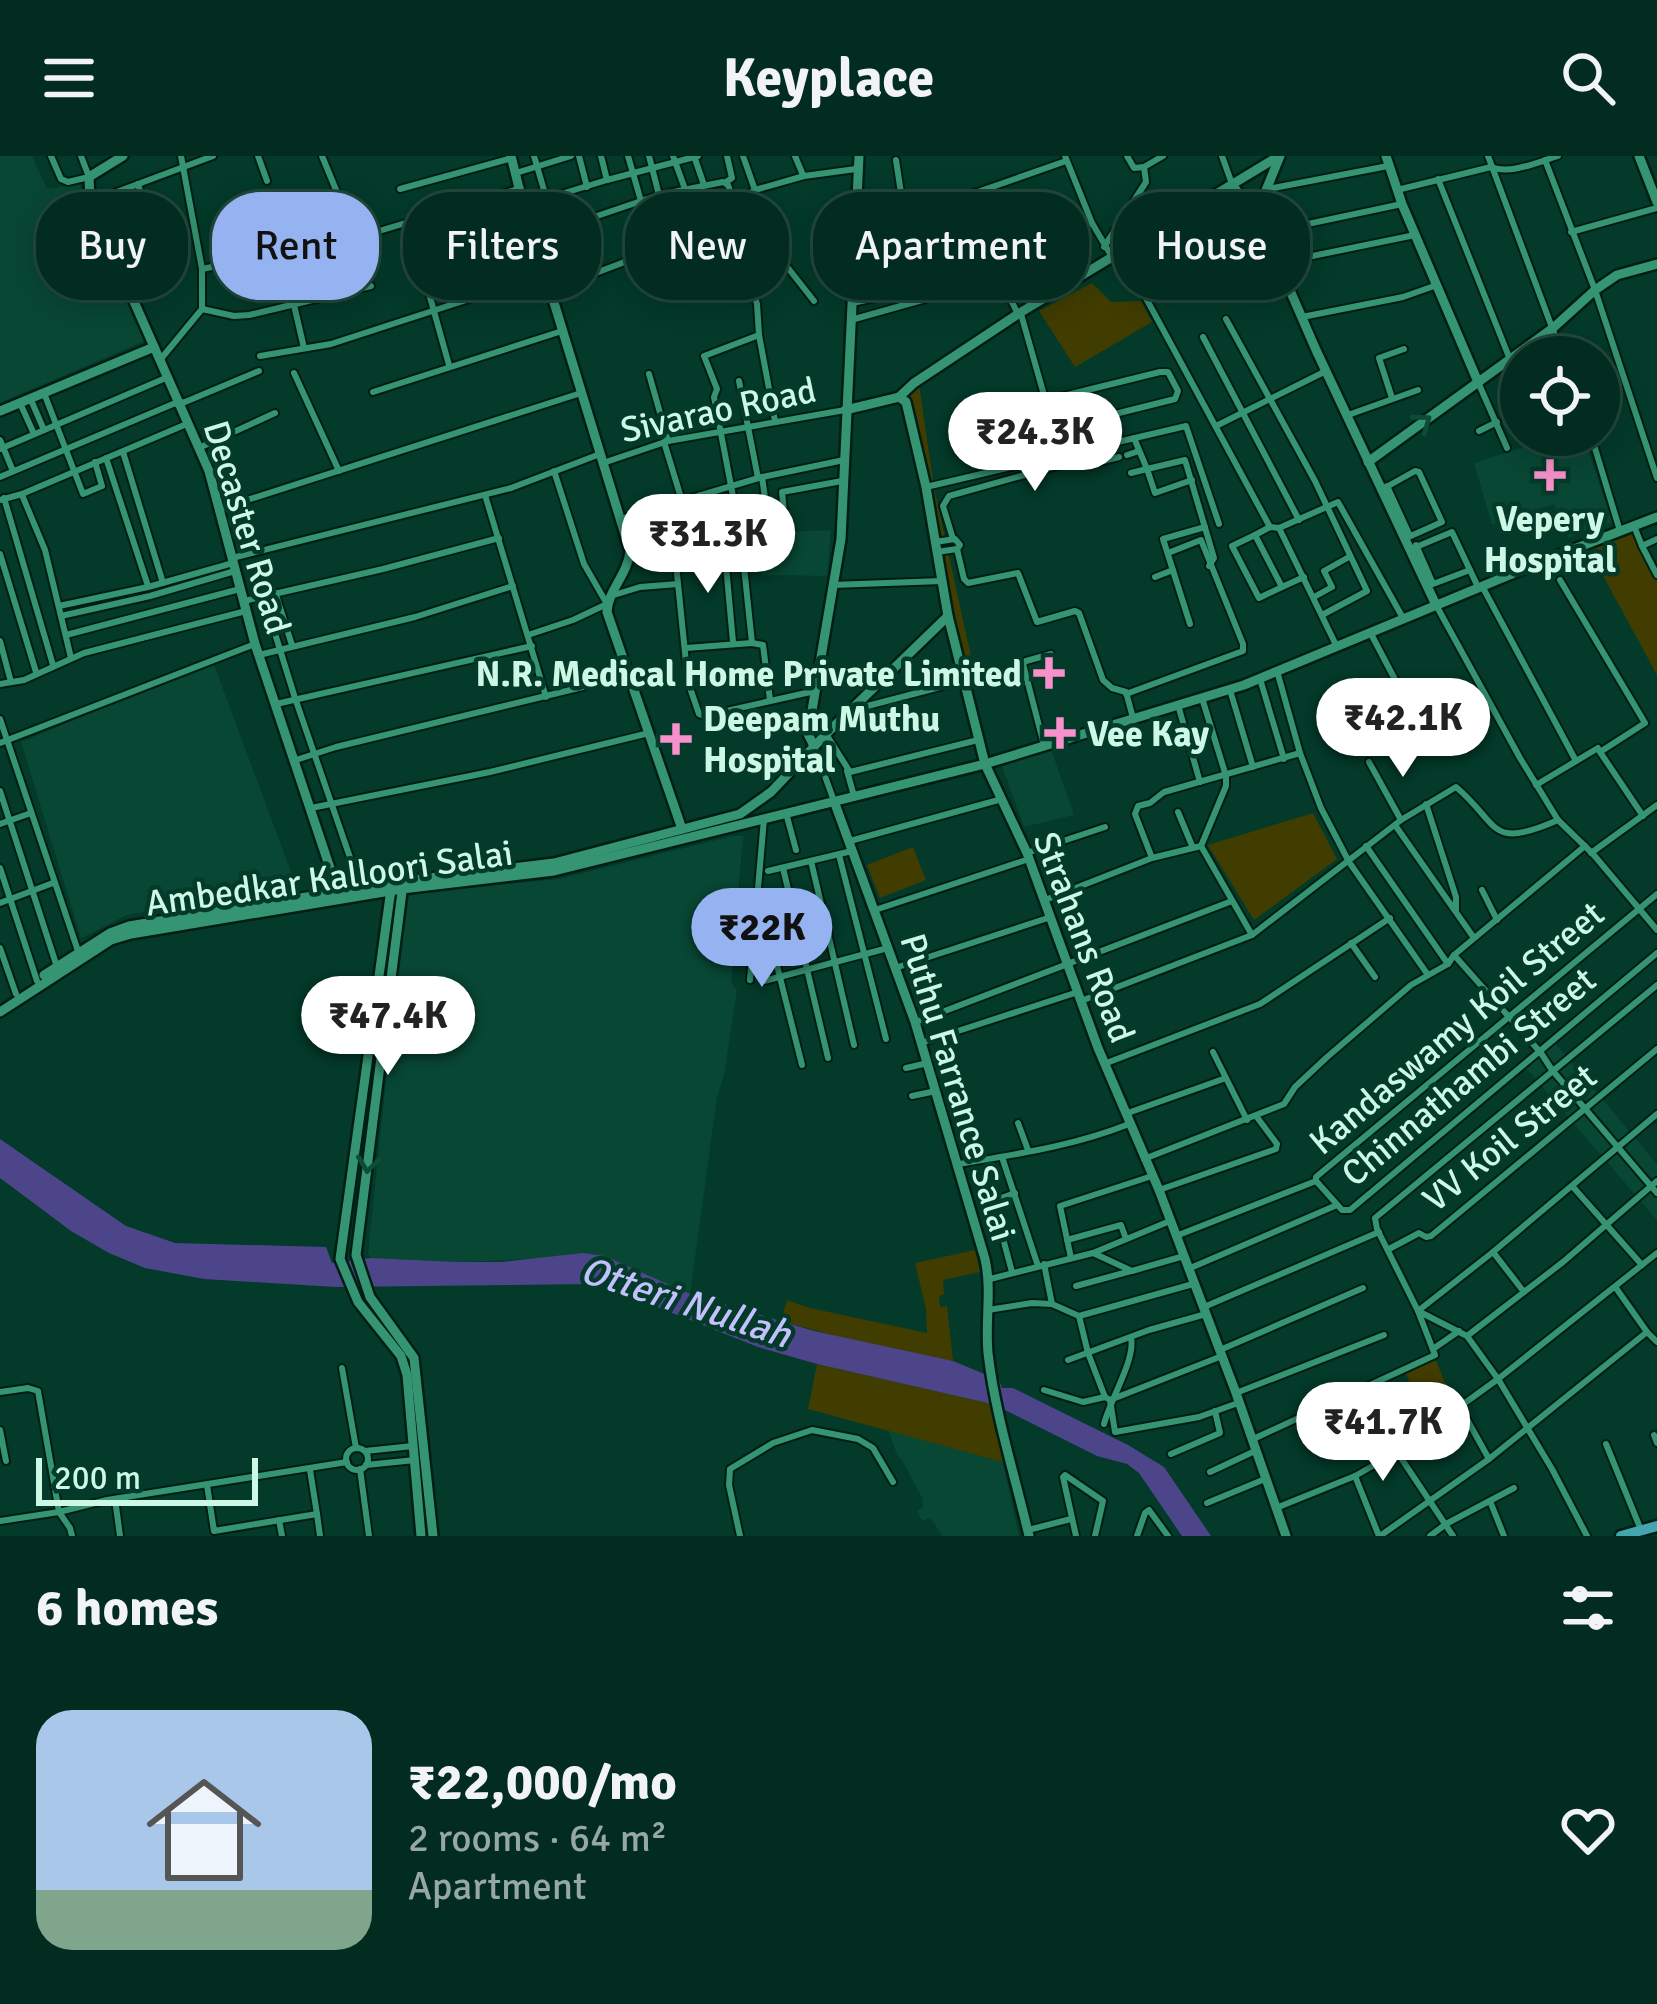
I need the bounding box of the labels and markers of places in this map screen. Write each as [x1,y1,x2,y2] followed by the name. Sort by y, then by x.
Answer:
[937,392,1133,494] pin: ₹24.3K
[1534,459,1566,491] marker: Vepery Hospital
[610,494,806,596] pin: ₹31.3K
[1484,497,1616,583] place label: Vepery Hospital
[475,652,1022,697] place label: N.R. Medical Home Private Limited
[1033,657,1065,689] marker: N.R. Medical Home Private Limited
[1305,678,1501,780] pin: ₹42.1K
[703,697,940,783] place label: Deepam Muthu Hospital
[1087,712,1209,757] place label: Vee Kay
[1044,717,1076,749] marker: Vee Kay
[660,723,692,755] marker: Deepam Muthu Hospital
[691,888,833,990] pin: ₹22K
[290,976,486,1078] pin: ₹47.4K
[1285,1382,1481,1484] pin: ₹41.7K

